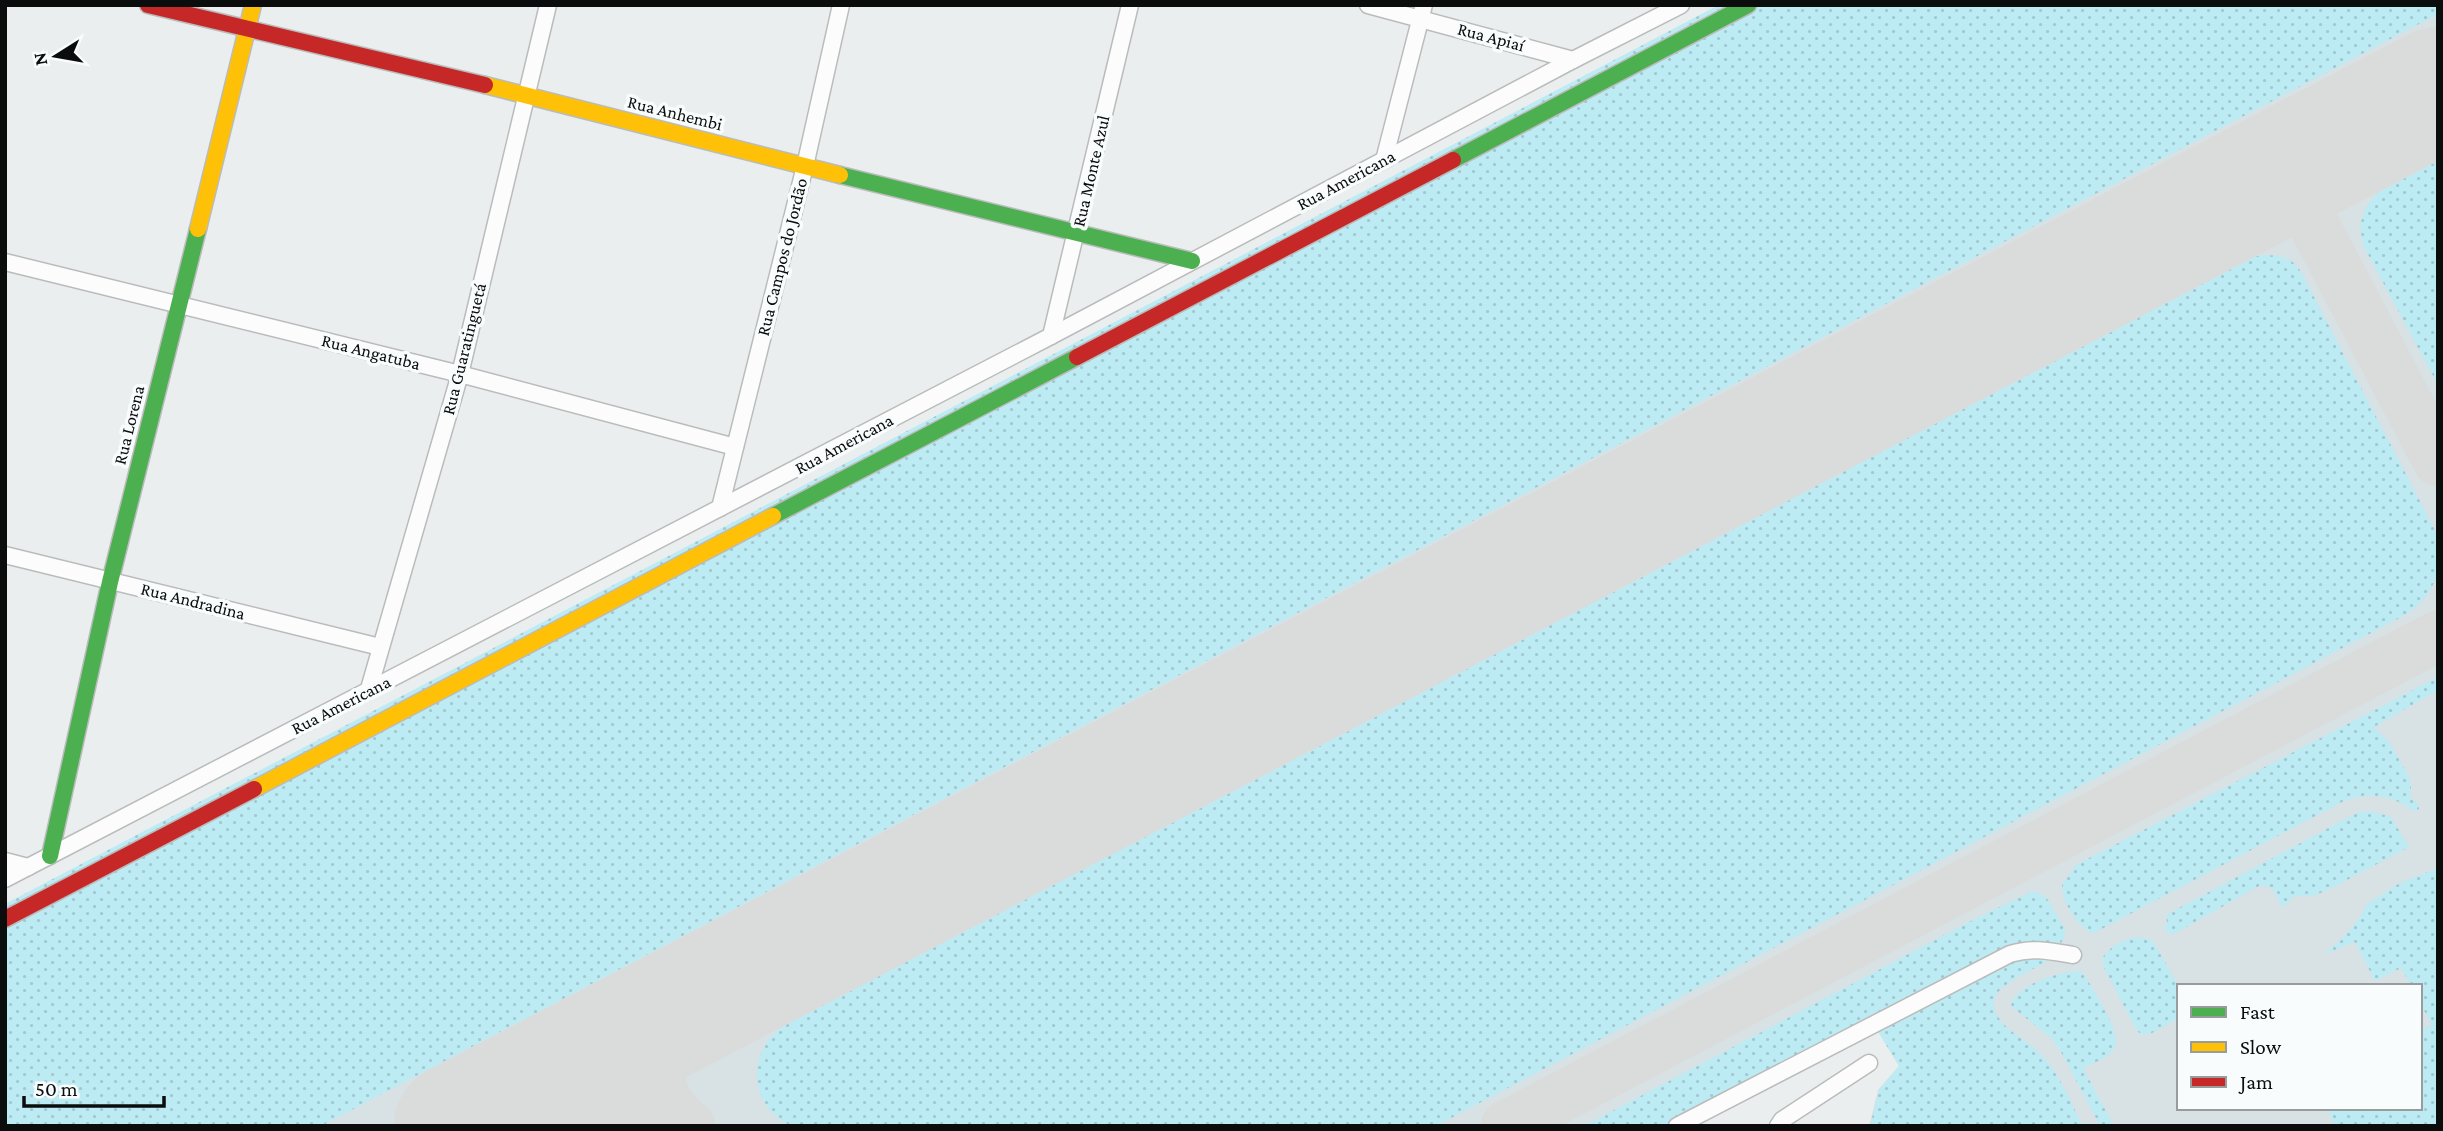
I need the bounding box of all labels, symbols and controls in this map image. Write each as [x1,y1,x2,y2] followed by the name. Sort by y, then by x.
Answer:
[1455,18,1528,56] street label: Rua Apiaí
[21,21,91,91] north arrow
[28,51,51,68] text: N
[626,92,725,134] street label: Rua Anhembi
[1068,113,1114,229] street label: Rua Monte Azul
[1293,146,1399,214] street label: Rua Americana
[753,176,811,338] street label: Rua Campos do Jordão
[438,281,490,417] street label: Rua Guaratinguetá
[320,330,422,374] street label: Rua Angatuba
[110,383,148,467] street label: Rua Lorena
[791,410,897,478] street label: Rua Americana
[139,578,247,624] street label: Rua Andradina
[288,671,394,739] street label: Rua Americana
[2177,984,2422,1110] legend
[2240,1000,2276,1024] text: Fast
[2240,1035,2282,1059] text: Slow
[24,1064,164,1108] scale bar
[2238,1070,2273,1094] text: Jam
[35,1077,78,1101] text: 50 m

